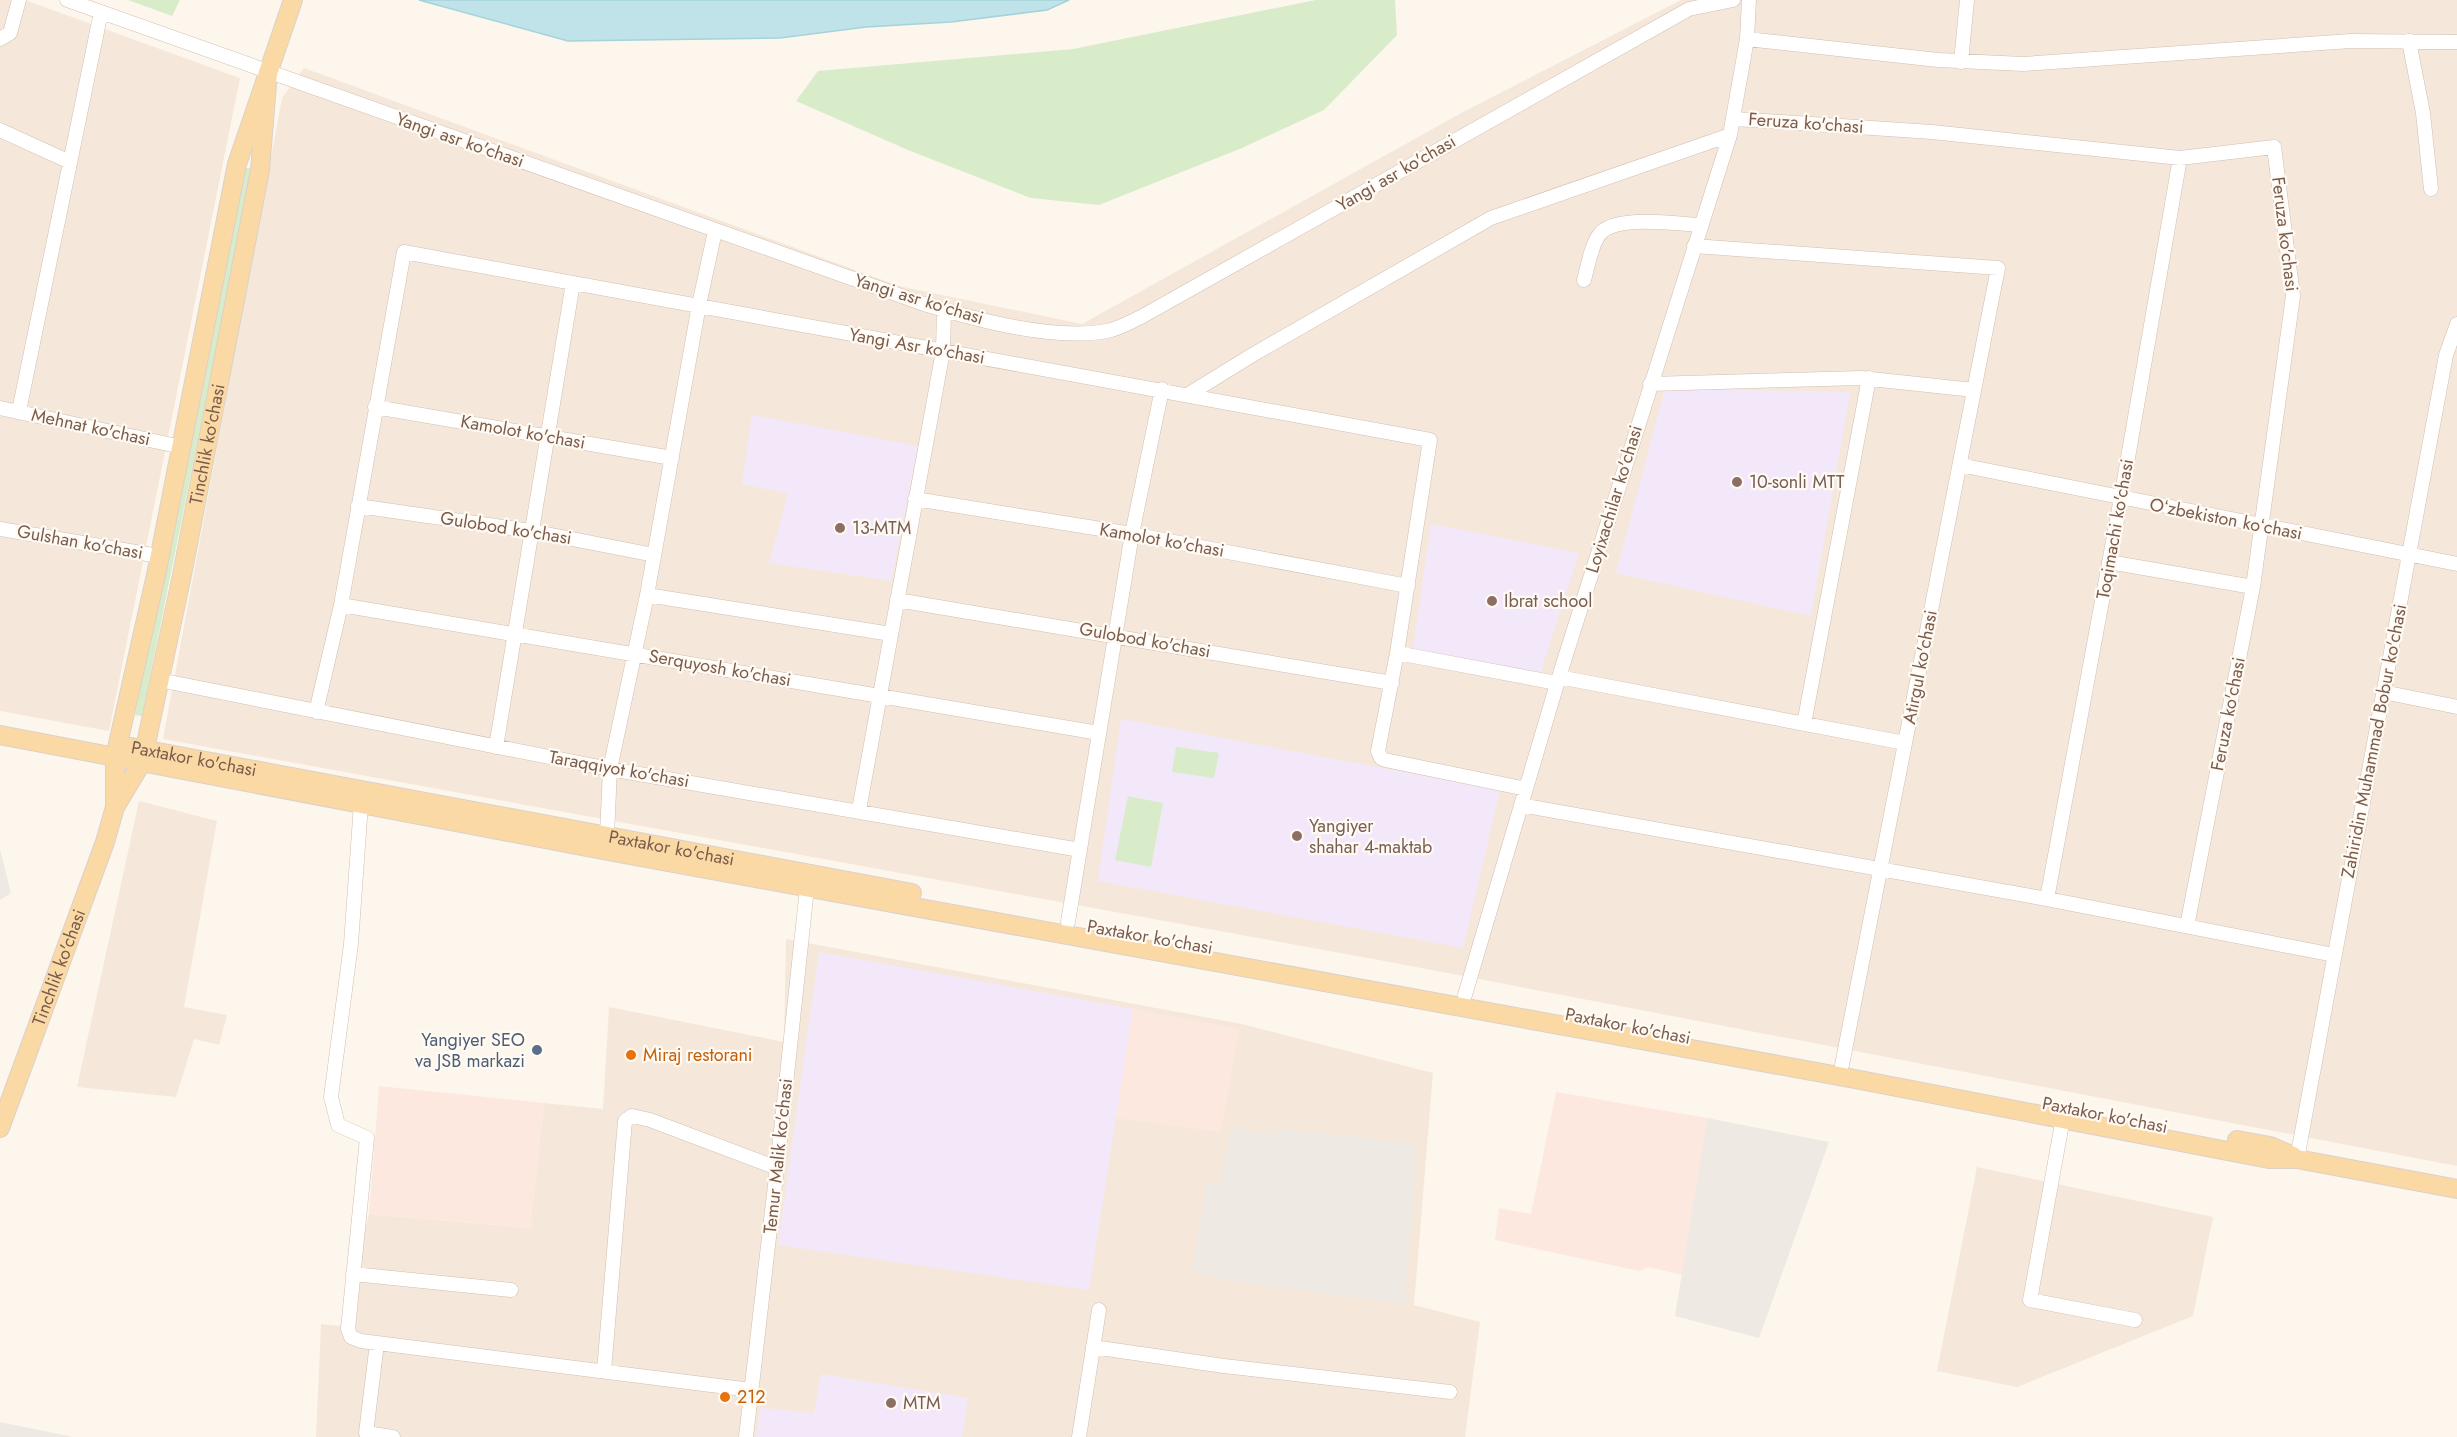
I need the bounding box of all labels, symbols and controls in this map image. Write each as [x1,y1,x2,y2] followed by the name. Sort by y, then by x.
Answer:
[392,106,528,174] street label: Yangi asr ko'chasi
[1747,106,1865,140] street label: Feruza ko'chasi
[1331,128,1461,218] street label: Yangi asr ko'chasi
[2265,175,2305,293] street label: Feruza ko'chasi
[851,267,987,331] street label: Yangi asr ko'chasi
[847,321,987,371] street label: Yangi Asr ko'chasi
[183,382,232,507] street label: Tinchlik ko'chasi
[29,402,153,452] street label: Mehnat ko'chasi
[459,408,587,456] street label: Kamolot ko'chasi
[1579,422,1649,576] street label: Loyixachilar ko'chasi
[2090,457,2140,601] street label: Toqimachi ko'chasi
[1749,469,1845,495] place label: 10-sonli MTT
[1730,475,1744,489] marker: 10-sonli MTT
[2147,491,2305,547] street label: Oʻzbekiston koʻchasi
[438,505,574,551] street label: Gulobod ko'chasi
[852,515,911,541] place label: 13-MTM
[1098,516,1226,564] street label: Kamolot ko'chasi
[15,518,145,566] street label: Gulshan ko'chasi
[833,521,847,535] marker: 13-MTM
[1504,588,1592,614] place label: Ibrat school
[1485,594,1499,608] marker: Ibrat school
[2335,602,2413,880] street label: Zahiridin Muhammad Bobur ko'chasi
[1896,608,1944,726] street label: Atirgul ko'chasi
[1077,616,1213,664] street label: Gulobod ko'chasi
[647,643,793,693] street label: Serquyosh ko'chasi
[2204,655,2252,773] street label: Feruza ko'chasi
[129,734,259,783] street label: Paxtakor ko'chasi
[547,744,691,794] street label: Taraqqiyot ko'chasi
[1309,813,1432,860] place label: Yangiyer shahar 4-maktab
[607,824,737,873] street label: Paxtakor ko'chasi
[1290,829,1304,843] marker: Yangiyer shahar 4-maktab
[26,905,92,1030] street label: Tinchlik ko'chasi
[1085,913,1215,961] street label: Paxtakor ko'chasi
[1563,1001,1693,1051] street label: Paxtakor ko'chasi
[415,1027,525,1074] place label: Yangiyer SEO va JSB markazi
[643,1042,753,1068] place label: Miraj restorani
[530,1043,544,1057] marker: Yangiyer SEO va JSB markazi
[624,1048,638,1062] marker: Miraj restorani
[757,1077,799,1235] street label: Temur Malik ko'chasi
[2040,1090,2170,1140] street label: Paxtakor ko'chasi
[737,1384,766,1410] place label: 212
[718,1390,732,1404] marker: 212
[903,1390,941,1416] place label: MTM
[884,1396,898,1410] marker: MTM

